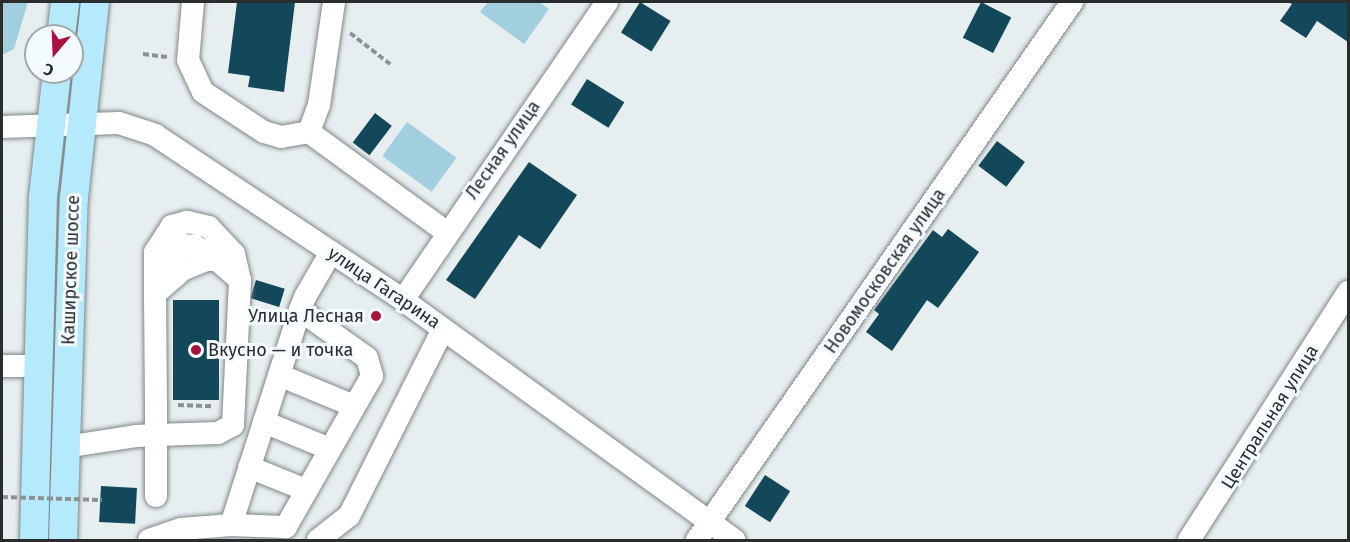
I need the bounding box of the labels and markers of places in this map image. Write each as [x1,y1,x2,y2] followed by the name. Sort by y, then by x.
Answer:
[248,305,364,327] place label: Улица Лесная
[369,309,383,323] marker: Улица Лесная
[208,339,353,361] place label: Вкусно — и точка
[189,343,203,357] marker: Вкусно — и точка

